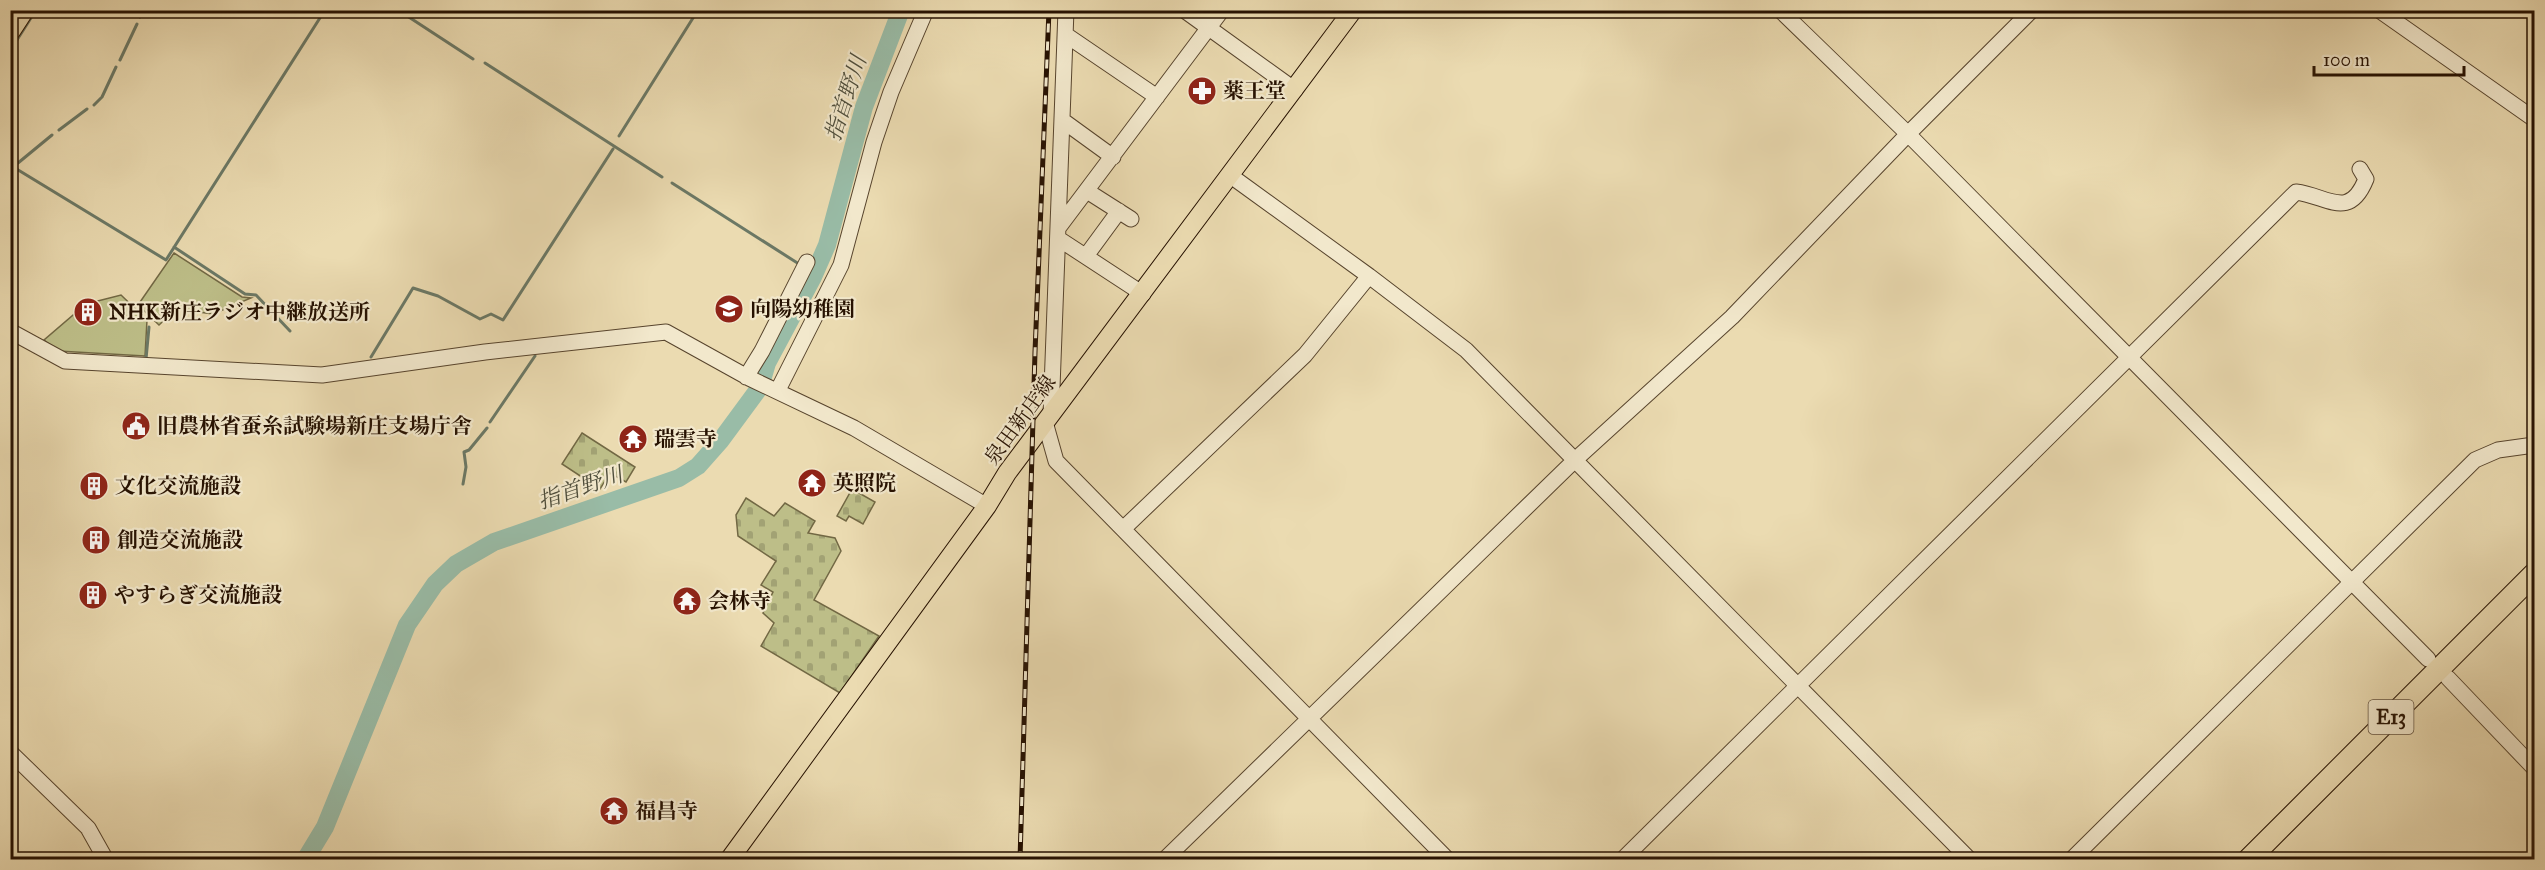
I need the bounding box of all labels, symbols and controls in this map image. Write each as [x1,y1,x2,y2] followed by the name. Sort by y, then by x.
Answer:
[2314,39,2464,77] scale bar
[2323,49,2370,71] text: 100 m
[819,50,873,144] water label: 指首野川
[1186,75,1218,107] pharmacy icon: 薬王堂
[1223,78,1286,104] place label: 薬王堂
[713,293,745,325] school or university icon: 向陽幼稚園
[72,296,104,328] building icon: NHK新庄ラジオ中継放送所
[750,296,855,322] place label: 向陽幼稚園
[109,299,370,325] place label: NHK新庄ラジオ中継放送所
[979,370,1061,470] street label: 泉田新庄線
[120,410,152,442] public building icon: 旧農林省蚕糸試験場新庄支場庁舎
[157,413,472,439] place label: 旧農林省蚕糸試験場新庄支場庁舎
[617,423,649,455] temple icon: 瑞雲寺
[654,426,717,452] place label: 瑞雲寺
[534,460,628,515] water label: 指首野川
[796,467,828,499] temple icon: 英照院
[78,470,110,502] building icon: 文化交流施設
[833,470,896,496] place label: 英照院
[115,473,241,499] place label: 文化交流施設
[80,524,112,556] building icon: 創造交流施設
[117,527,243,553] place label: 創造交流施設
[77,579,109,611] building icon: やすらぎ交流施設
[114,582,282,608] place label: やすらぎ交流施設
[671,585,703,617] temple icon: 会林寺
[708,588,771,614] place label: 会林寺
[2368,700,2414,734] road number: E13
[598,795,630,827] temple icon: 福昌寺
[635,798,698,824] place label: 福昌寺

